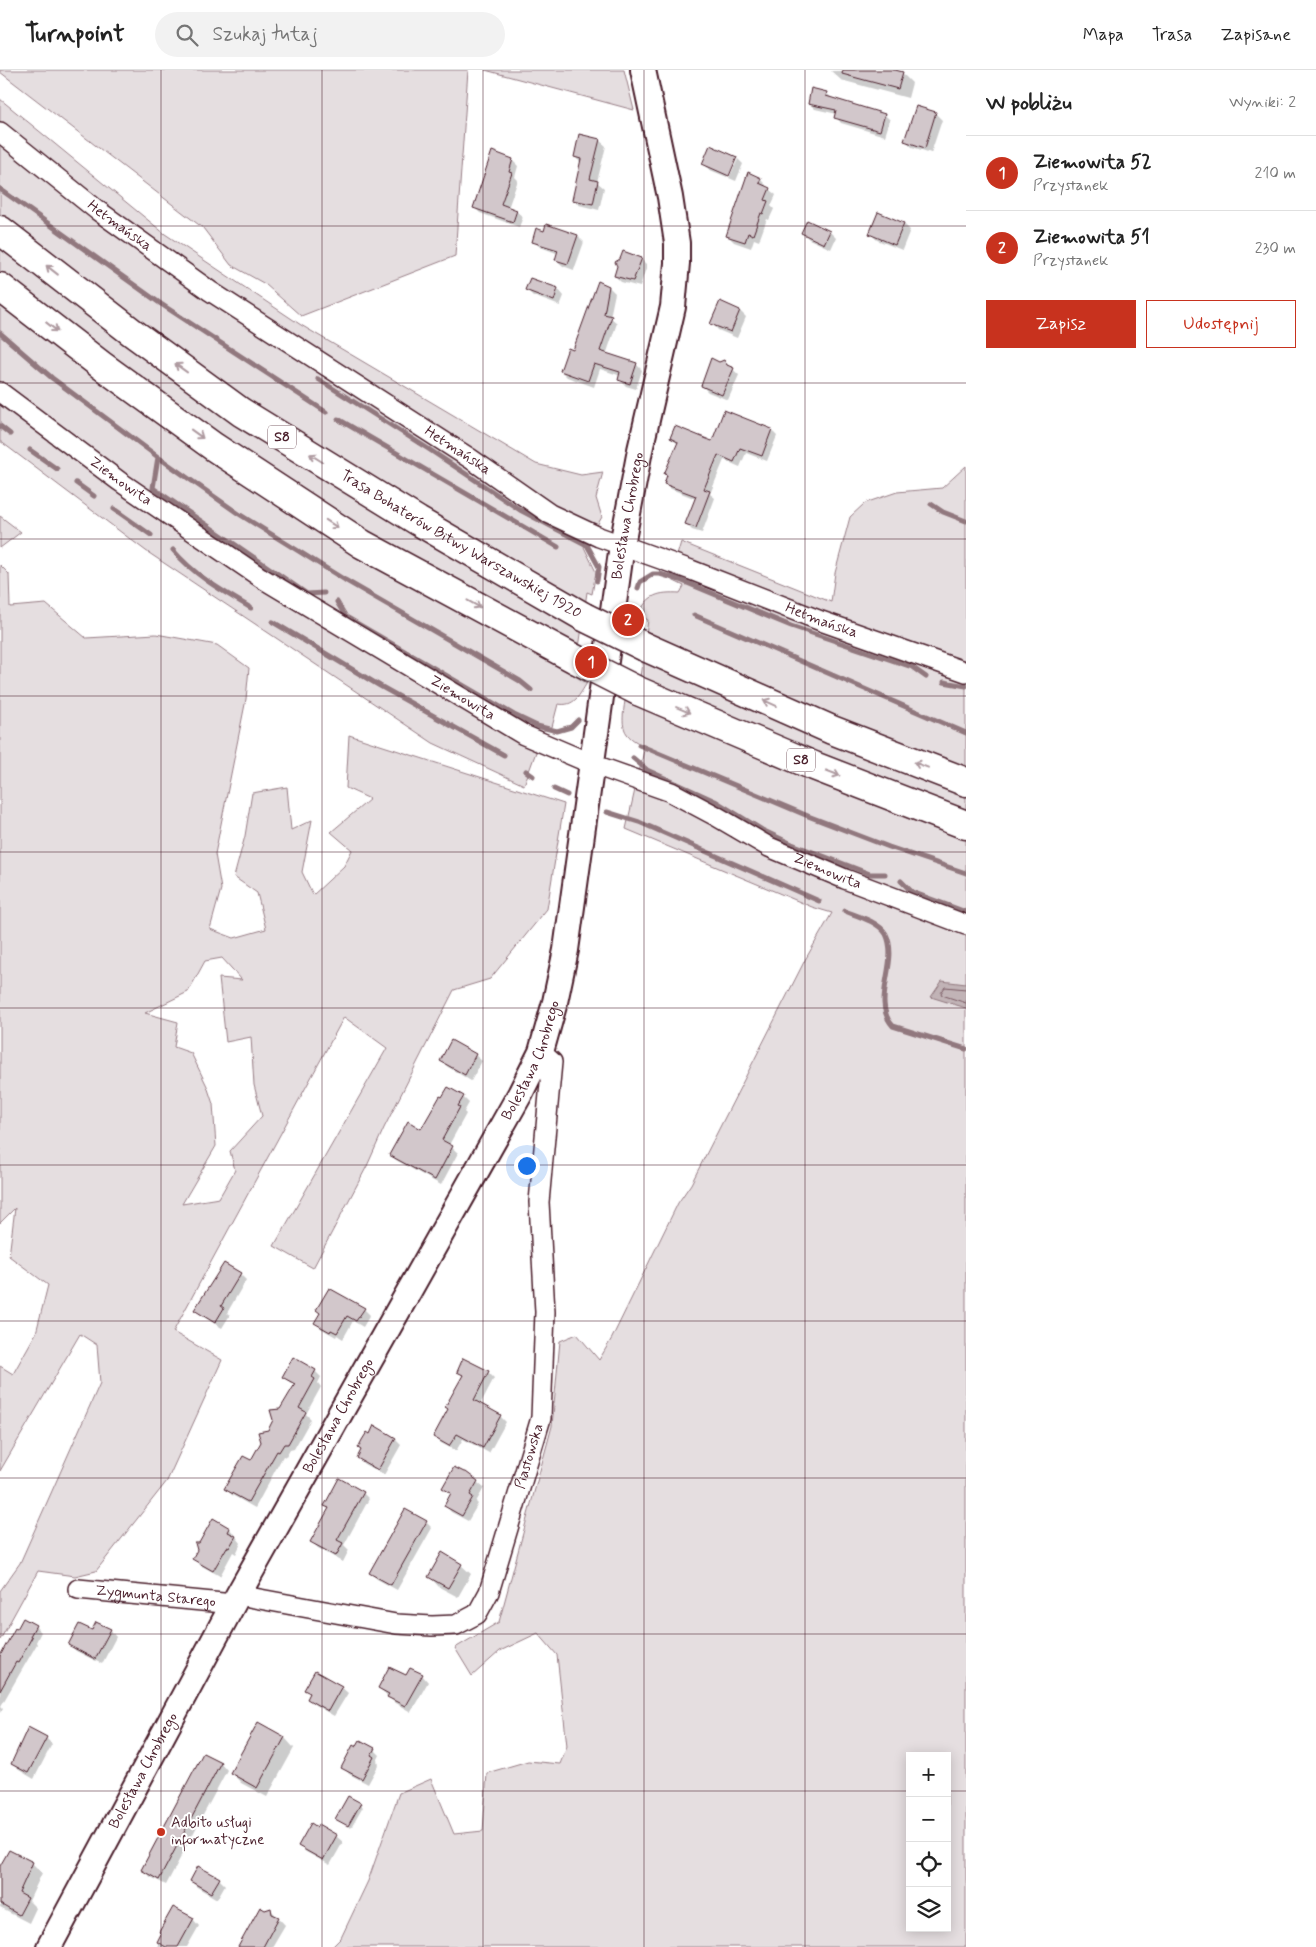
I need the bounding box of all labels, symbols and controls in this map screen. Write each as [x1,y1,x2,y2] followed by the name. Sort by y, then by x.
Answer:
[155,12,505,57] search box
[25,19,125,50] text: Turnpoint
[173,21,201,49] icon: search
[213,22,318,47] text: Szukaj tutaj
[1083,23,1124,47] text: Mapa
[1152,23,1192,47] text: Trasa
[1220,23,1291,47] text: Zapisane
[986,89,1072,117] text: W pobliżu
[1229,92,1296,113] text: Wyniki: 2
[1033,150,1152,175] text: Ziemowita 52
[998,163,1006,184] text: 1
[1255,163,1296,184] text: 210 m
[1033,175,1108,196] text: Przystanek
[83,196,156,256] street label: Hetmańska
[1033,225,1150,250] text: Ziemowita 51
[998,238,1006,259] text: 2
[1255,238,1296,259] text: 230 m
[1033,250,1108,271] text: Przystanek
[46,264,59,275] one-way arrow
[986,300,1136,348] button: Zapisz
[1146,300,1296,348] button: Udostępnij
[45,322,58,333] one-way arrow
[174,363,188,373] one-way arrow
[420,422,495,480] street label: Hetmańska
[268,426,296,448] road number: S8
[190,429,204,439] one-way arrow
[607,451,649,581] street label: Bolesława Chrobrego
[85,452,156,511] street label: Ziemowita
[310,453,324,463] one-way arrow
[337,466,585,624] street label: Trasa Bohaterów Bitwy Warszawskiej 1920
[325,519,339,529] one-way arrow
[782,598,861,643] street label: Hetmańska
[466,599,481,609] one-way arrow
[612,601,644,639] pin: 2
[575,643,607,681] pin: 1
[426,671,499,725] street label: Ziemowita
[763,697,778,707] one-way arrow
[675,706,690,715] one-way arrow
[787,748,815,772] road number: S8
[913,759,928,768] one-way arrow
[824,769,840,778] one-way arrow
[790,848,864,894] street label: Ziemowita
[497,998,565,1124] street label: Bolesława Chrobrego
[514,1153,540,1179] your location
[298,1355,379,1477] street label: Bolesława Chrobrego
[510,1421,549,1492] street label: Piastowska
[94,1581,217,1612] street label: Zygmunta Starego
[104,1709,183,1832] street label: Bolesława Chrobrego
[906,1752,951,1932] map controls
[906,1752,951,1797] button: +
[906,1797,951,1842] button: −
[171,1813,264,1852] place label: Adbito usługi informatyczne
[155,1826,167,1838] marker: Adbito usługi informatyczne
[906,1842,951,1887] button: locate
[906,1887,951,1932] button: layers

